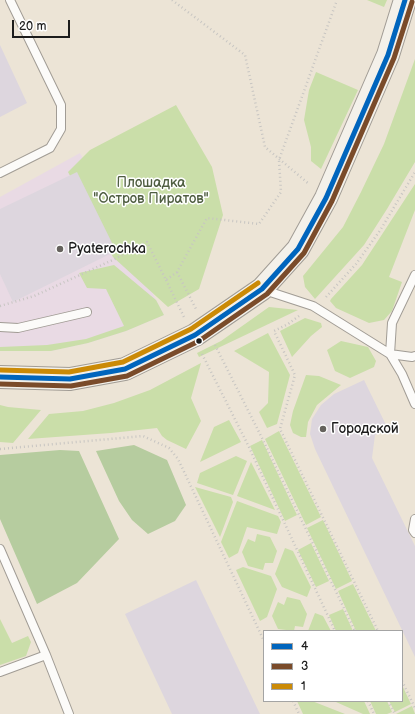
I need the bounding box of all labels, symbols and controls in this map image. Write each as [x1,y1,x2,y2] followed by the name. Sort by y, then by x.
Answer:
[14,12,72,38] scale bar
[19,19,46,34] text: 20 m
[93,175,209,208] park label: Плошадка "Остров Пиратов"
[68,241,146,257] place label: Pyaterochka
[55,244,65,254] marker: Pyaterochka
[194,336,204,346] unlabelled marker
[331,421,399,437] place label: Городской
[318,424,328,434] marker: Городской
[263,630,403,702] legend
[301,639,308,654] text: 4
[301,659,308,674] text: 3
[301,679,306,694] text: 1

